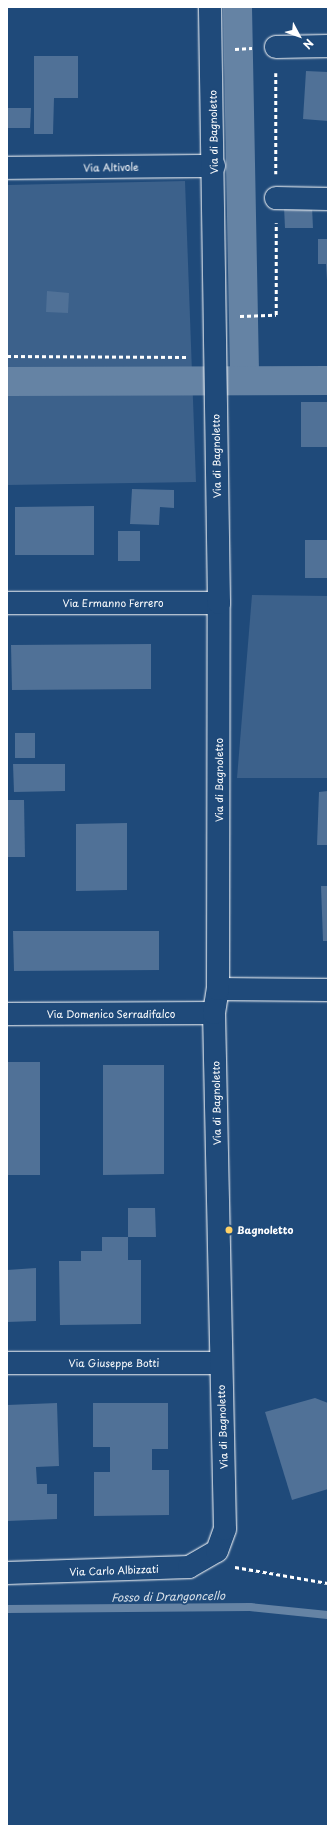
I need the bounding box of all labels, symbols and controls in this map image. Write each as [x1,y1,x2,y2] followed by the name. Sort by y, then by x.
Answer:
[279,16,319,56] north arrow
[299,35,318,53] text: N
[206,90,220,174] street label: Via di Bagnoletto
[83,161,139,173] street label: Via Altivole
[209,414,223,498] street label: Via di Bagnoletto
[62,597,164,609] street label: Via Ermanno Ferrero
[213,738,225,822] street label: Via di Bagnoletto
[47,1008,175,1020] street label: Via Domenico Serradifalco
[209,1061,223,1145] street label: Via di Bagnoletto
[237,1224,293,1236] place label: Bagnoletto
[224,1225,234,1235] marker: Bagnoletto
[69,1357,159,1369] street label: Via Giuseppe Botti
[215,1385,229,1469] street label: Via di Bagnoletto
[69,1562,159,1578] street label: Via Carlo Albizzati
[111,1589,225,1605] water label: Fosso di Drangoncello

